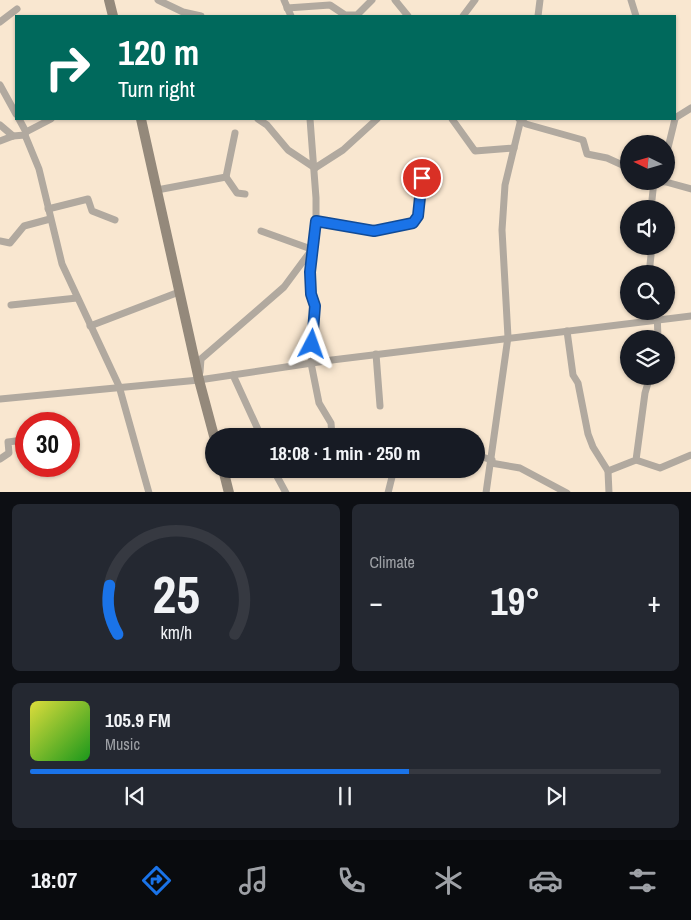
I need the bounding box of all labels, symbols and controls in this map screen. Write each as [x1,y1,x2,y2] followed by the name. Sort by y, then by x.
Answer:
[118,29,199,76] text: 120 m
[35,35,100,100] icon: right
[118,74,195,104] text: Turn right
[620,135,675,190] north arrow
[620,135,675,385] map controls
[401,157,443,199] pin
[408,164,436,192] icon: arrive
[620,200,675,255] button: sound
[620,265,675,320] button: search
[285,317,337,369] position arrow
[620,330,675,385] button: layers
[15,412,80,477] speed limit sign: 30
[270,440,420,466] text: 18:08 · 1 min · 250 m
[370,551,415,573] text: Climate
[152,559,199,629] text: 25
[490,576,540,627] text: 19°
[370,583,383,621] text: −
[648,583,661,621] text: +
[160,621,192,645] text: km/h
[105,707,171,733] text: 105.9 FM
[105,733,140,755] text: Music
[121,782,149,810] icon: previous
[331,782,359,810] icon: pause
[542,782,570,810] icon: next
[139,863,174,898] icon: directions
[236,863,271,898] icon: music
[334,863,369,898] icon: phone
[431,863,466,898] icon: climate
[528,863,563,898] icon: car
[625,863,660,898] icon: filters
[31,865,77,895] text: 18:07

